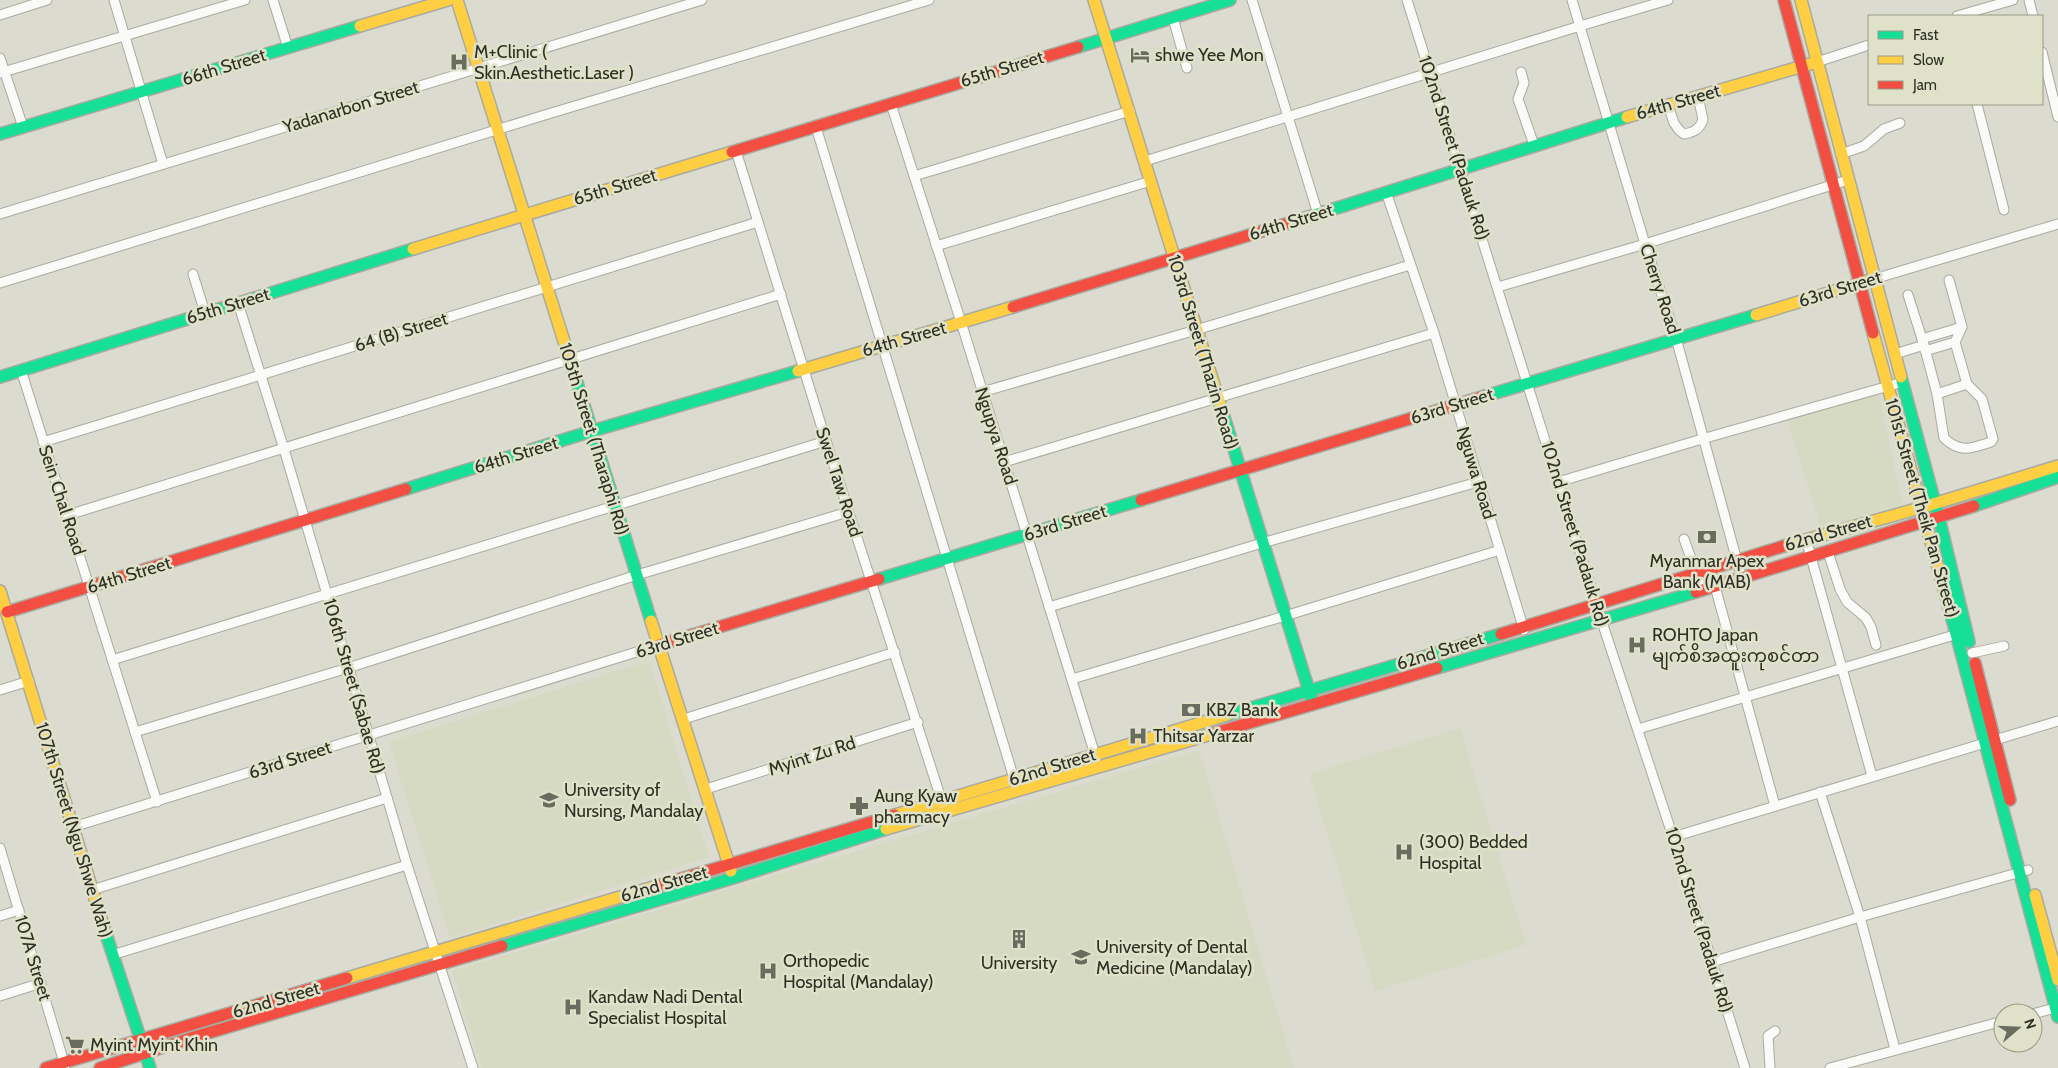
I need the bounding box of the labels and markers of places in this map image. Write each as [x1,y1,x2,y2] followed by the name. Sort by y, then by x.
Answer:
[474,41,634,84] place label: M+Clinic ( Skin.Aesthetic.Laser )
[1129,44,1151,66] hotel icon: shwe Yee Mon
[1155,44,1264,66] place label: shwe Yee Mon
[448,51,470,73] hospital icon: M+Clinic ( Skin.Aesthetic.Laser )
[1696,526,1718,548] bank icon: Myanmar Apex Bank (MAB)
[1650,550,1765,593] place label: Myanmar Apex Bank (MAB)
[1652,624,1819,671] place label: ROHTO Japan မျက်စိအထူးကုစင်တာ
[1626,634,1648,656] hospital icon: ROHTO Japan မျက်စိအထူးကုစင်တာ
[1180,699,1202,721] bank icon: KBZ Bank
[1206,699,1279,721] place label: KBZ Bank
[1127,725,1149,747] hospital icon: Thitsar Yarzar
[1153,725,1254,747] place label: Thitsar Yarzar
[564,779,703,822] place label: University of Nursing, Mandalay
[874,785,957,828] place label: Aung Kyaw pharmacy
[538,789,560,811] school or university icon: University of Nursing, Mandalay
[848,795,870,817] pharmacy icon: Aung Kyaw pharmacy
[1419,831,1528,874] place label: (300) Bedded Hospital
[1393,841,1415,863] hospital icon: (300) Bedded Hospital
[1008,928,1030,950] building icon: University
[1096,936,1253,979] place label: University of Dental Medicine (Mandalay)
[1070,946,1092,968] school or university icon: University of Dental Medicine (Mandalay)
[783,950,934,993] place label: Orthopedic Hospital (Mandalay)
[981,952,1057,974] place label: University
[757,960,779,982] hospital icon: Orthopedic Hospital (Mandalay)
[588,986,743,1029] place label: Kandaw Nadi Dental Specialist Hospital
[562,996,584,1018] hospital icon: Kandaw Nadi Dental Specialist Hospital
[64,1034,86,1056] supermarket icon: Myint Myint Khin
[90,1034,218,1056] place label: Myint Myint Khin

